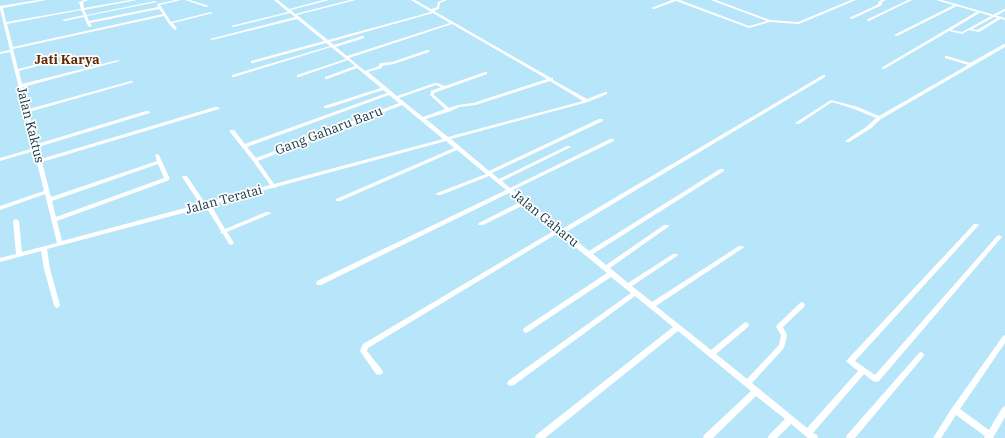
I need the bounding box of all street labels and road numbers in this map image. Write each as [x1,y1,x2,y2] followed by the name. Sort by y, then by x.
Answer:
[13,85,47,165] street label: Jalan Kaktus
[273,103,385,159] street label: Gang Gaharu Baru
[184,182,264,218] street label: Jalan Teratai
[509,187,581,251] street label: Jalan Gaharu

